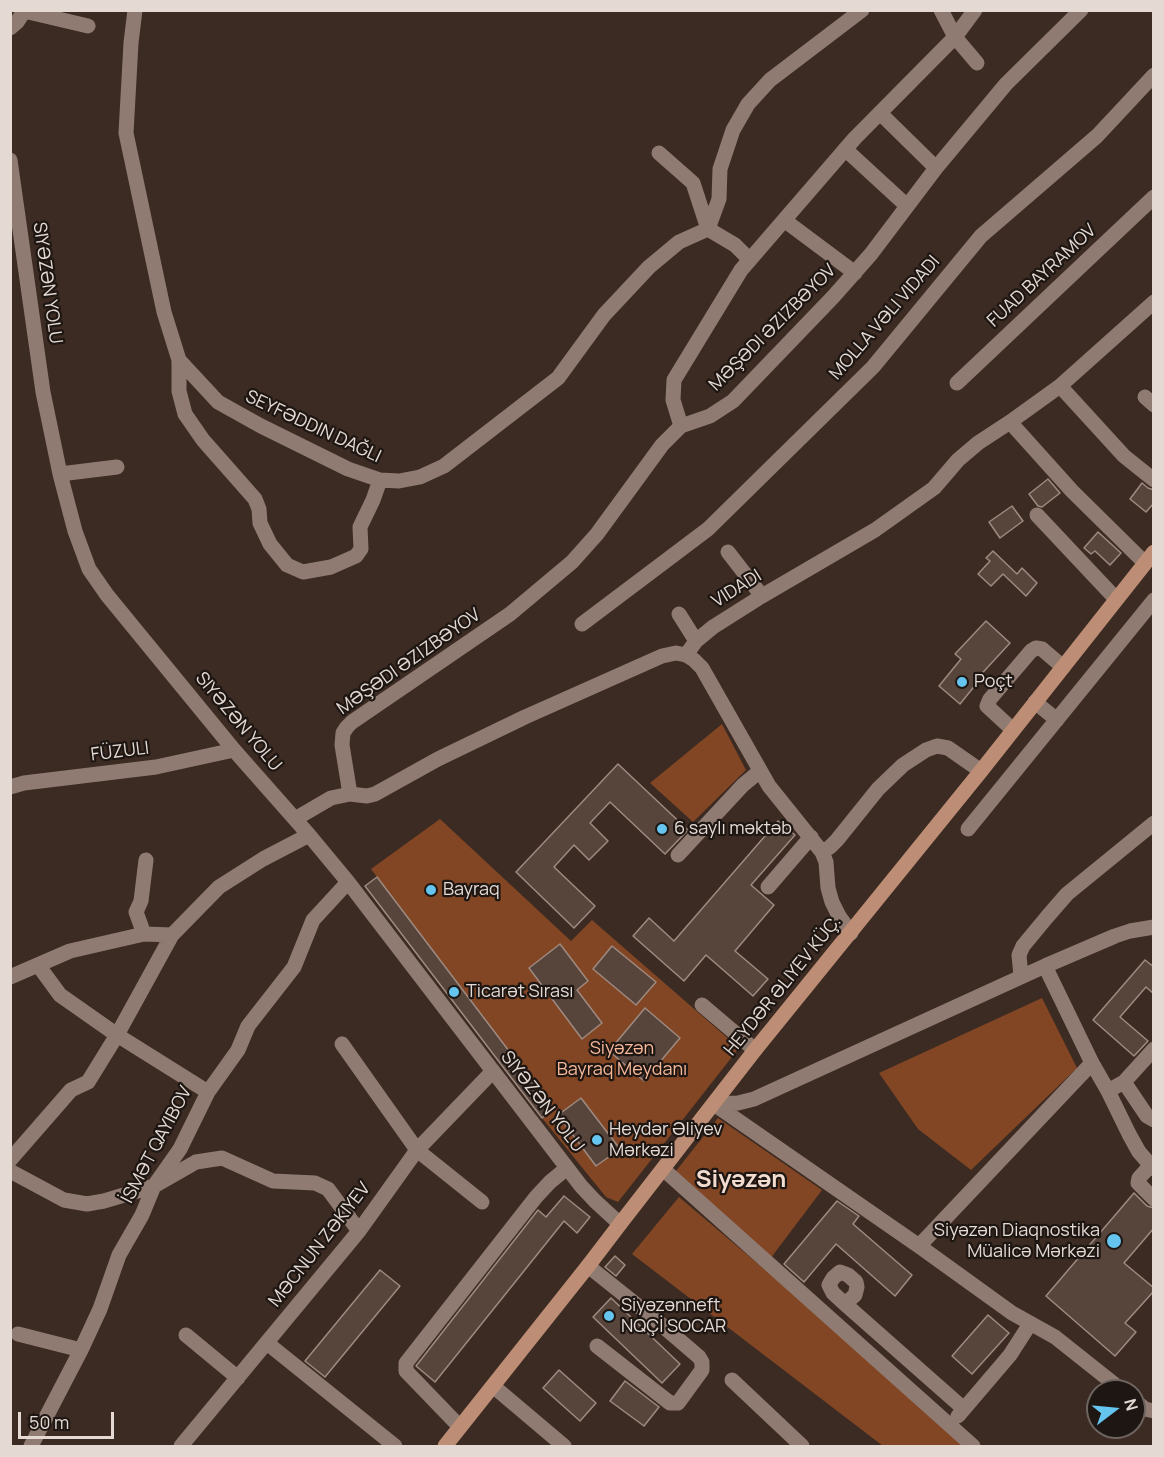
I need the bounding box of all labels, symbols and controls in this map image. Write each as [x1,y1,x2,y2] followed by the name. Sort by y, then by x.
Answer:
[983,220,1101,332] street label: FUAD BAYRAMOV
[28,221,66,345] street label: SIYƏZƏN YOLU
[825,252,945,384] street label: MOLLA VƏLI VIDADI
[705,260,841,396] street label: MƏŞƏDI ƏZIZBƏYOV
[242,386,384,468] street label: SEYFƏDDIN DAĞLI
[708,565,766,613] street label: VIDADI
[333,604,485,720] street label: MƏŞƏDI ƏZIZBƏYOV
[190,668,286,776] street label: SIYƏZƏN YOLU
[974,671,1013,693] place label: Poçt
[955,675,969,689] marker: Poçt
[90,738,150,766] street label: FÜZULI
[674,818,792,840] place label: 6 saylı məktəb
[655,822,669,836] marker: 6 saylı məktəb
[443,879,500,901] place label: Bayraq
[424,883,438,897] marker: Bayraq
[720,912,846,1060] street label: HEYDƏR ƏLIYEV KÜÇ.
[466,981,574,1003] place label: Ticarət Sırası
[447,985,461,999] marker: Ticarət Sırası
[557,1038,687,1080] park label: Siyəzən Bayraq Meydanı
[496,1047,588,1157] street label: SIYƏZƏN YOLU
[117,1083,197,1207] street label: İSMƏT QAYIBOV
[609,1119,722,1162] place label: Heydər Əliyev Mərkəzi
[590,1133,604,1147] marker: Heydər Əliyev Mərkəzi
[696,1166,786,1194] district label: Siyəzən
[265,1178,375,1312] street label: MƏCNUN ZƏKIYEV
[934,1220,1100,1262] place label: Siyəzən Diaqnostika Müalicə Mərkəzi
[1105,1232,1123,1250] marker: Siyəzən Diaqnostika Müalicə Mərkəzi
[621,1295,726,1338] place label: Siyəzənneft NQÇİ SOCAR
[602,1309,616,1323] marker: Siyəzənneft NQÇİ SOCAR
[1086,1379,1146,1439] north arrow
[1119,1396,1144,1413] text: N
[21,1400,117,1438] scale bar
[29,1410,69,1434] text: 50 m

